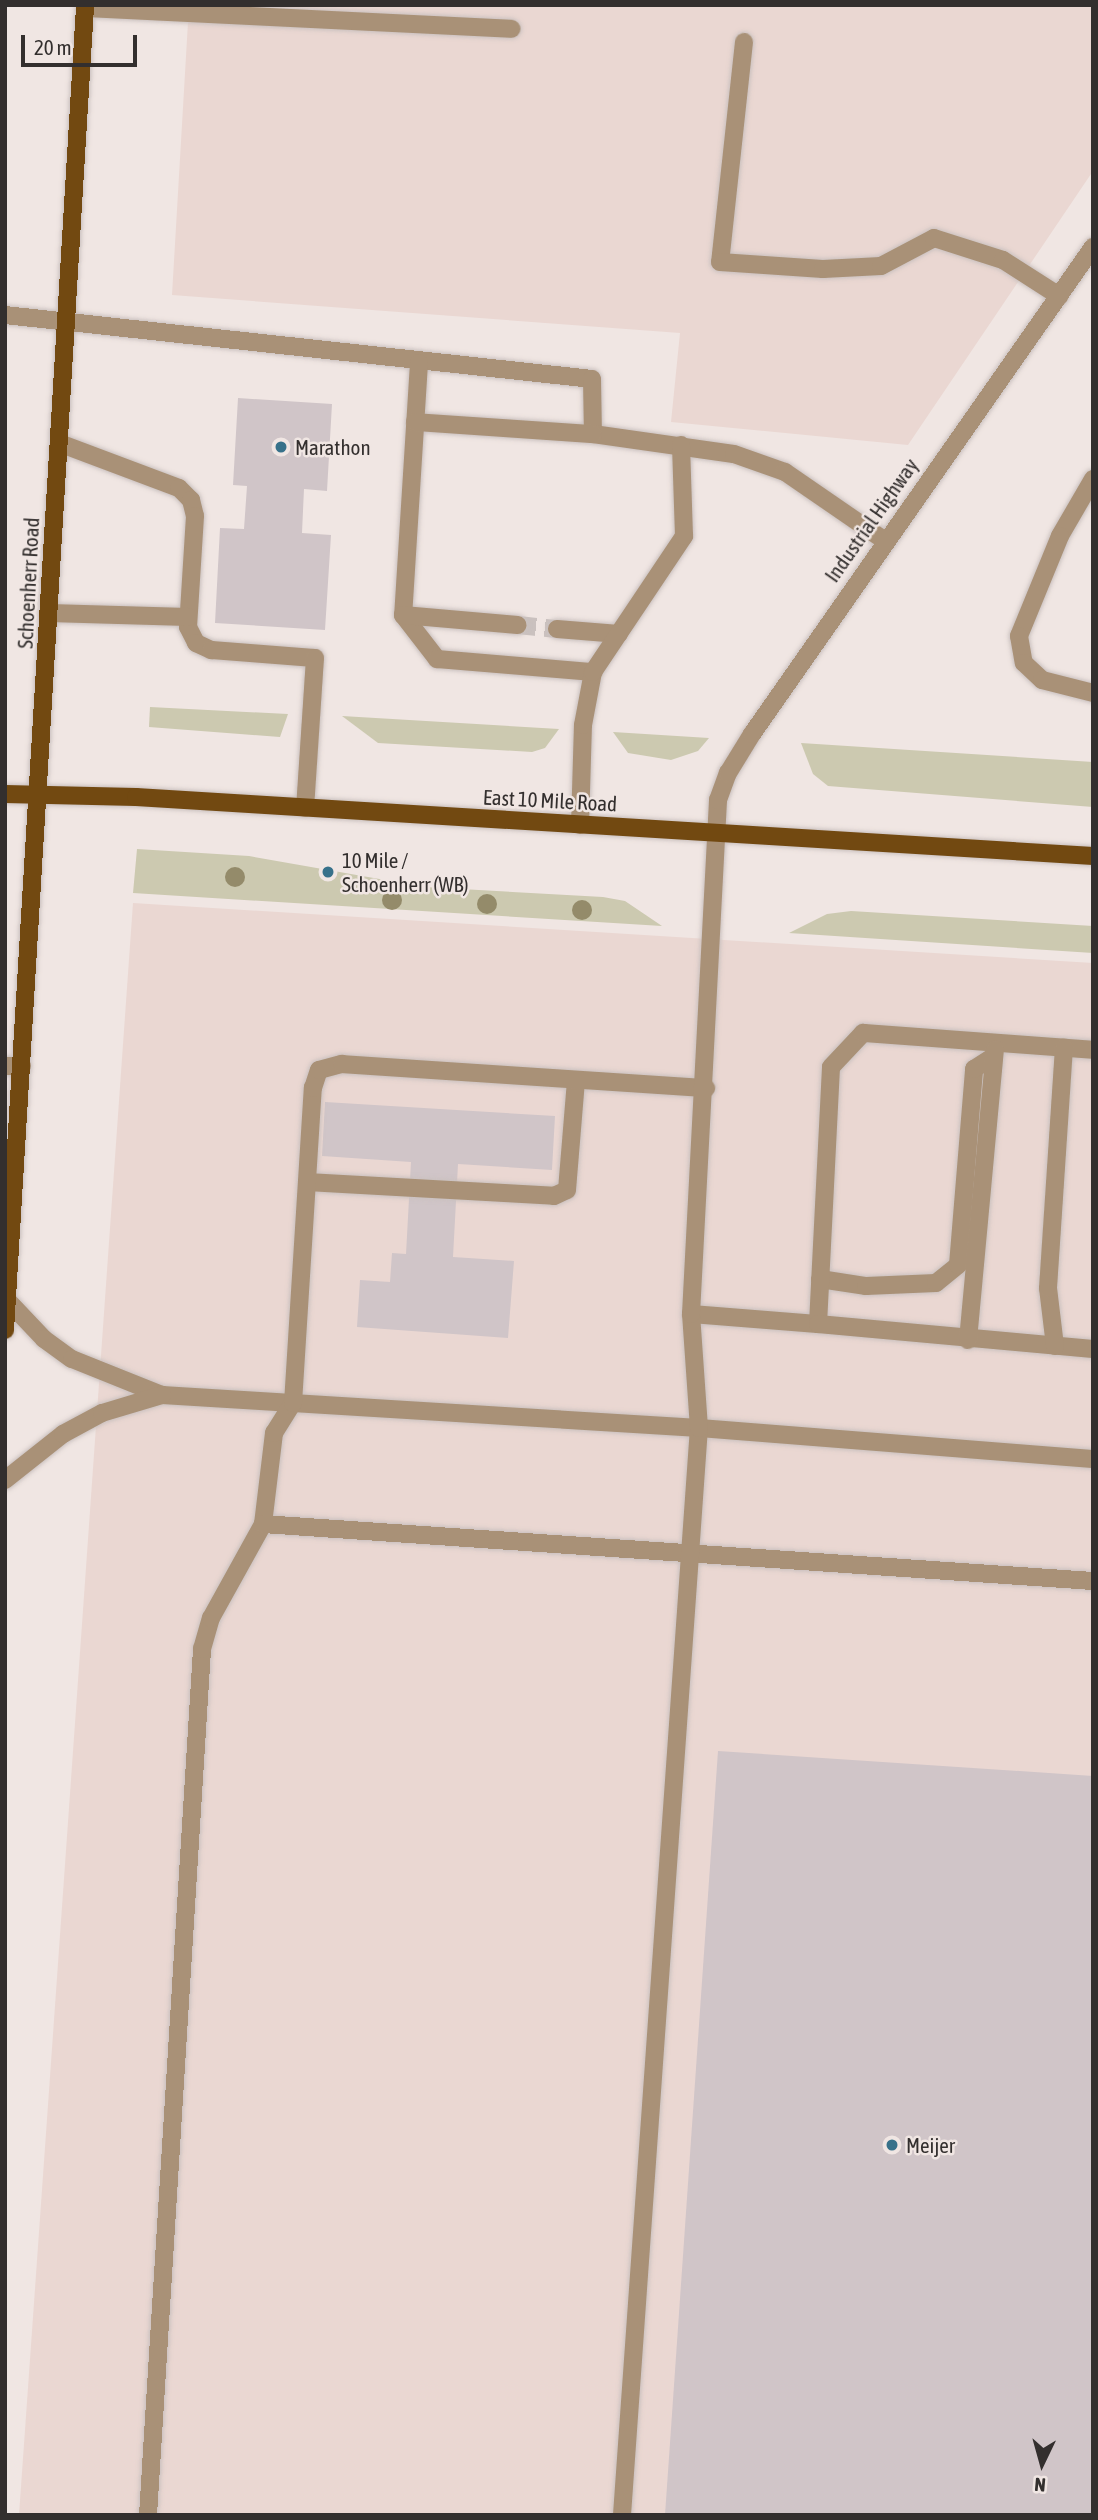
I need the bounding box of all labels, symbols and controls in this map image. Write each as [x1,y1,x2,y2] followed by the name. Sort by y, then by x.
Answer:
[24,21,140,65] scale bar
[34,35,72,59] text: 20 m
[295,434,371,460] place label: Marathon
[273,439,289,455] marker: Marathon
[819,453,923,587] street label: Industrial Highway
[12,517,44,649] street label: Schoenherr Road
[482,784,618,816] street label: East 10 Mile Road
[342,847,469,897] place label: 10 Mile / Schoenherr (WB)
[320,864,336,880] marker: 10 Mile / Schoenherr (WB)
[906,2132,955,2158] place label: Meijer
[884,2137,900,2153] marker: Meijer
[1007,2429,1077,2499] north arrow
[1034,2473,1047,2496] text: N

